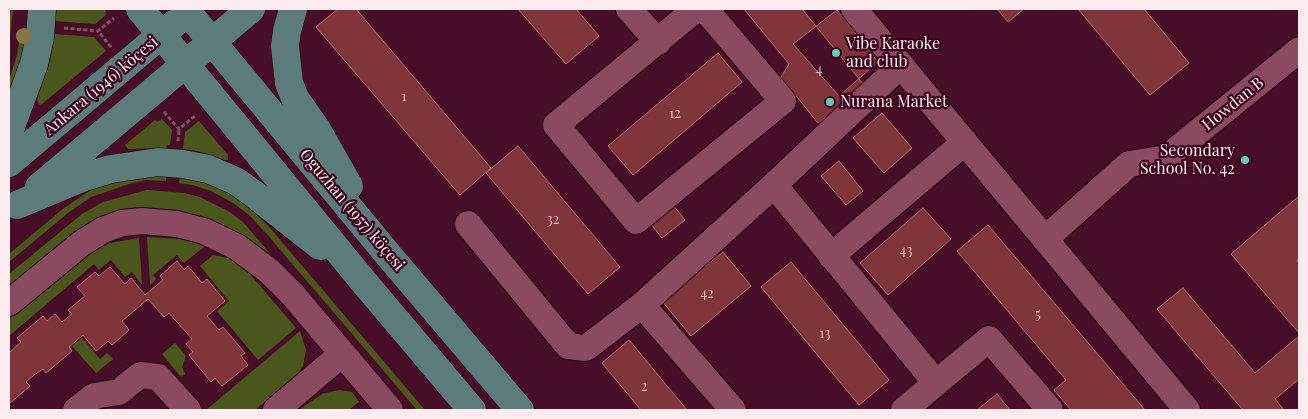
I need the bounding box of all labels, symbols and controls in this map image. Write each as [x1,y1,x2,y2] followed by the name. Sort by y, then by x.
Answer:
[40,33,162,139] street label: Ankara (1946) köçesi
[846,34,940,72] place label: Vibe Karaoke and club
[830,47,842,59] marker: Vibe Karaoke and club
[816,62,822,78] house number: 4
[1198,73,1268,135] street label: Howdan B
[401,89,407,105] house number: 1
[840,92,948,112] place label: Nurana Market
[824,96,836,108] marker: Nurana Market
[669,106,681,122] house number: 12
[1140,141,1235,179] place label: Secondary School No. 42
[296,145,408,275] street label: Oguzhan (1957) köçesi
[1239,154,1251,166] marker: Secondary School No. 42
[546,212,560,228] house number: 32
[900,243,912,259] house number: 43
[700,286,714,302] house number: 42
[1035,307,1041,323] house number: 5
[819,326,831,342] house number: 13
[641,379,647,395] house number: 2

